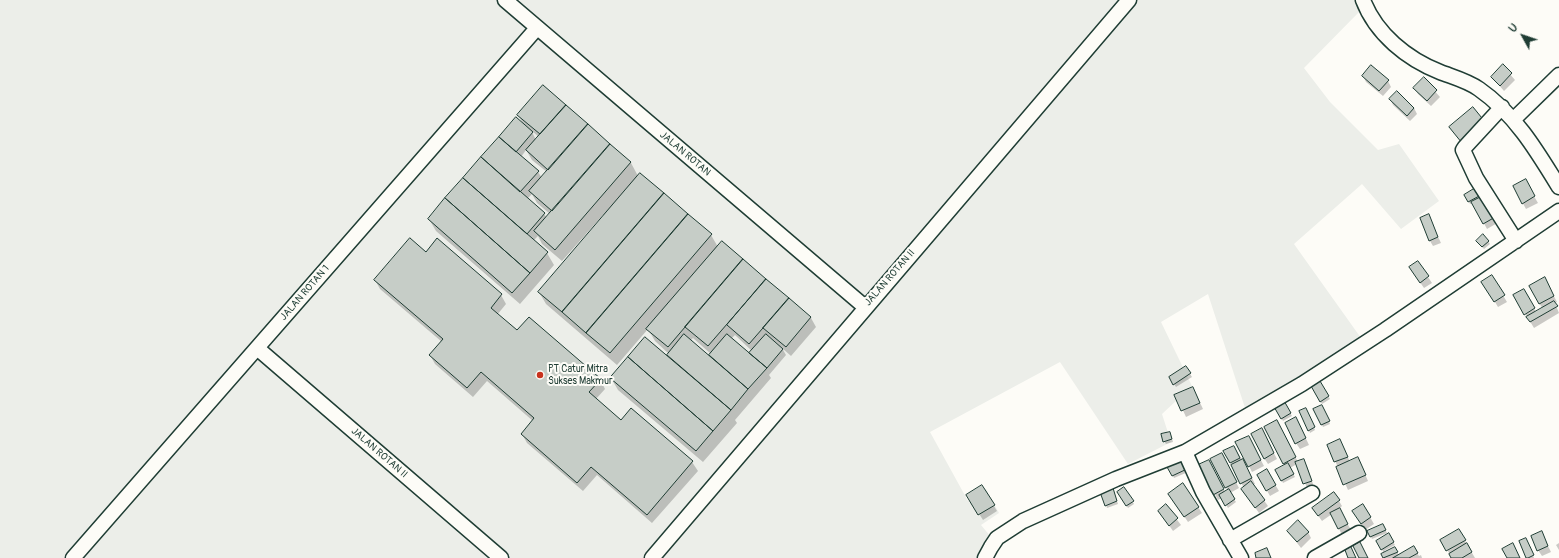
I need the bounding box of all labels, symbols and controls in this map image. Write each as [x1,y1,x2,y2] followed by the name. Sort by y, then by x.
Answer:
[1503,16,1543,56] north arrow
[1506,21,1521,35] text: U
[657,129,713,179] street label: JALAN ROTAN
[862,247,918,309] street label: JALAN ROTAN II
[278,263,332,323] street label: JALAN ROTAN 1
[548,363,613,386] place label: PT Catur Mitra Sukses Makmur
[535,370,545,380] marker: PT Catur Mitra Sukses Makmur
[348,425,410,481] street label: JALAN ROTAN II

